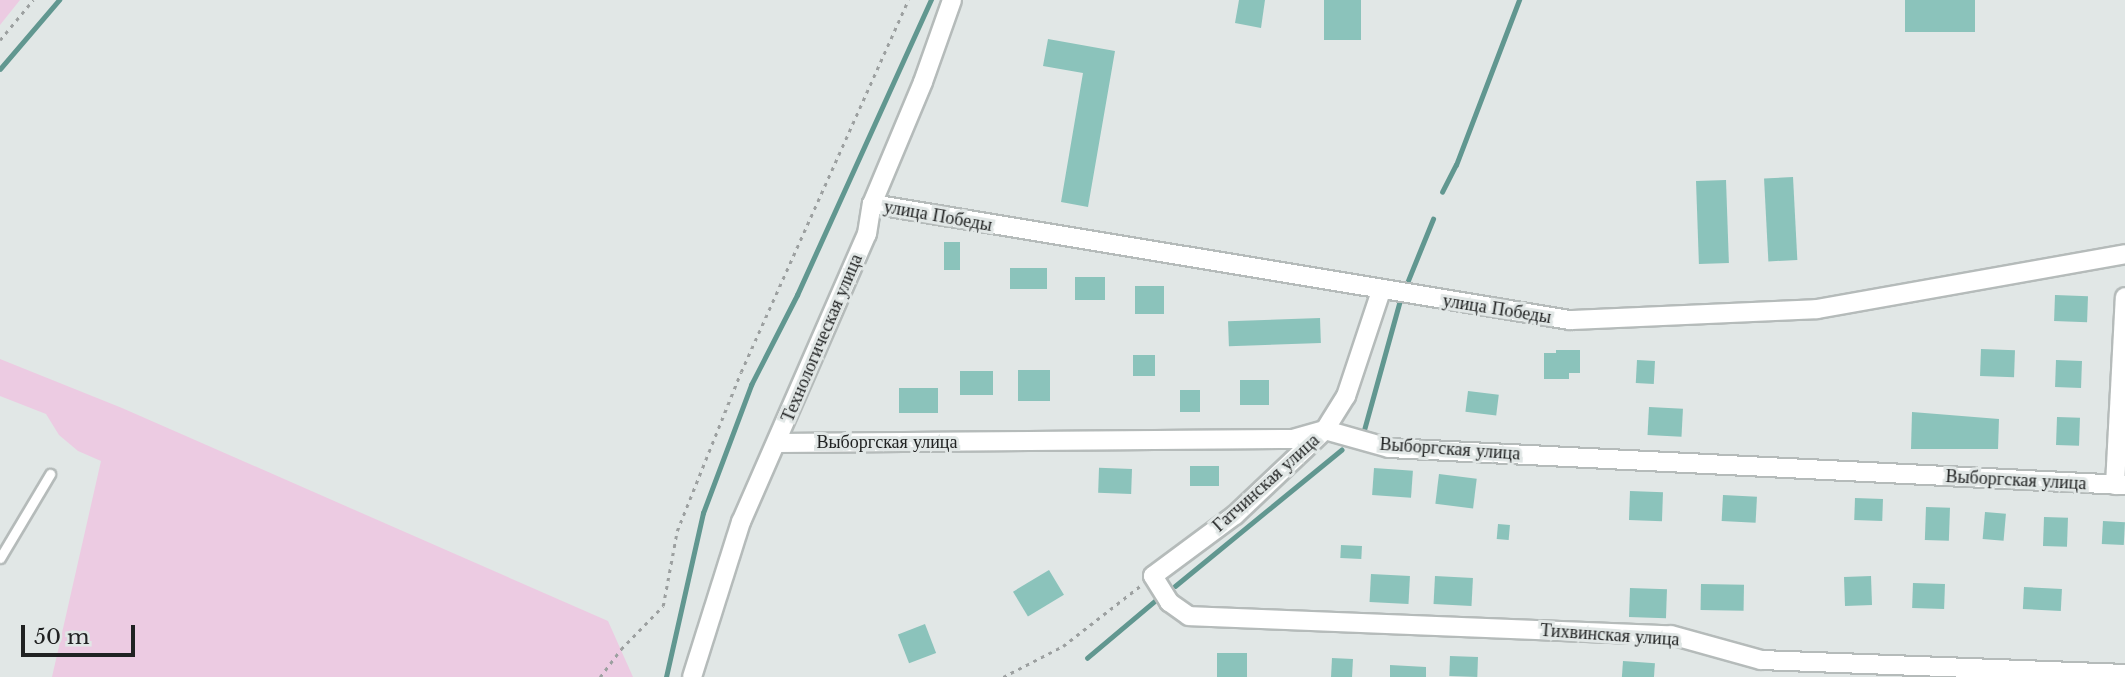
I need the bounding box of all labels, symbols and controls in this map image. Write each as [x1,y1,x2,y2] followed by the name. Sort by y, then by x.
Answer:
[882,196,994,236] street label: улица Победы
[777,251,867,425] street label: Технологическая улица
[1441,290,1553,328] street label: улица Победы
[1208,429,1324,537] street label: Гатчинская улица
[817,431,957,453] street label: Выборгская улица
[1379,433,1521,465] street label: Выборгская улица
[1945,466,2087,494] street label: Выборгская улица
[24,610,138,654] scale bar
[1540,619,1680,651] street label: Тихвинская улица
[34,624,89,650] text: 50 m

